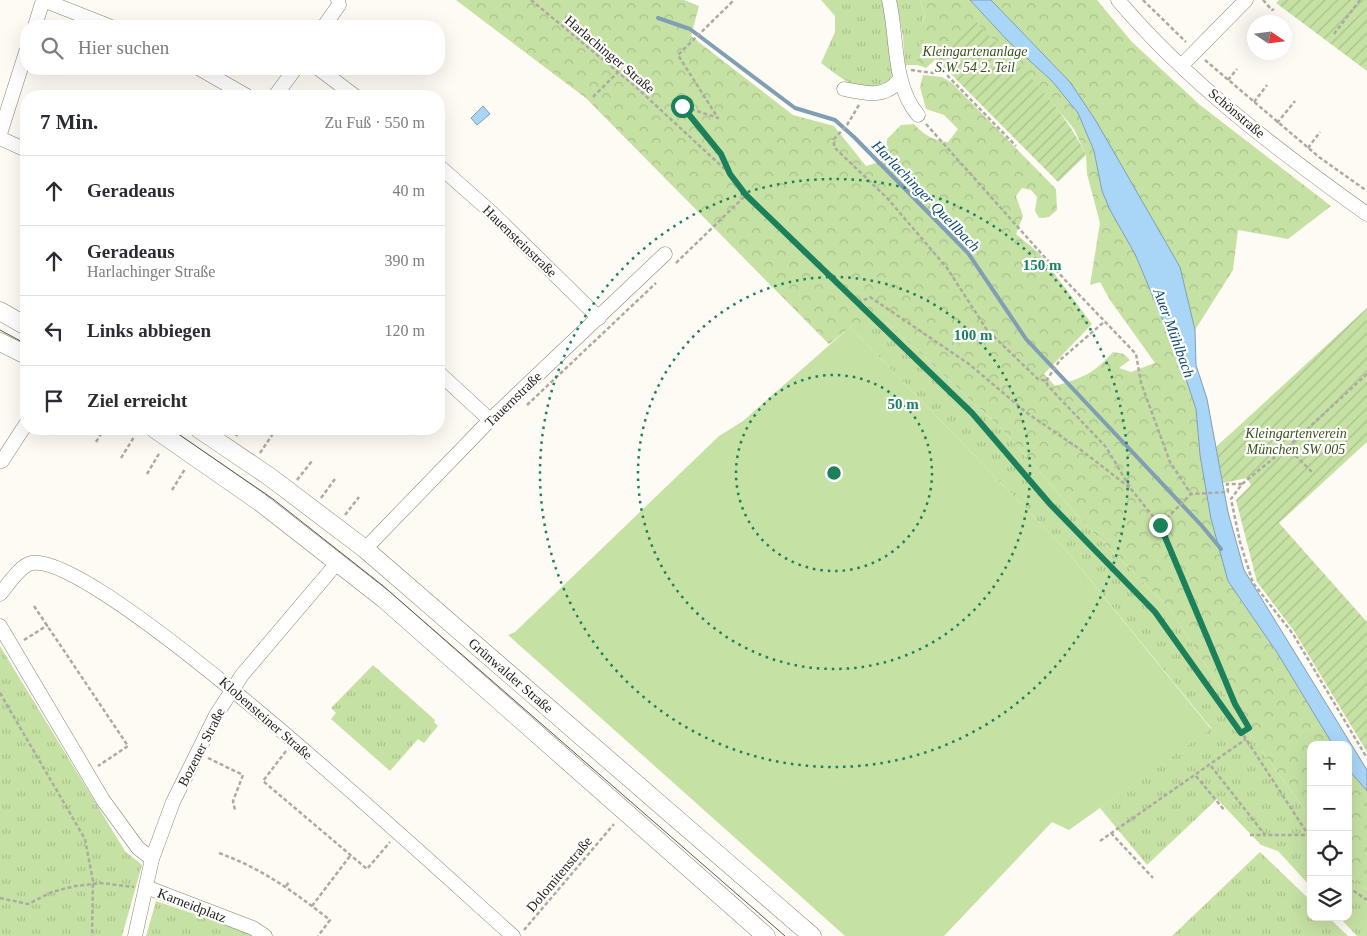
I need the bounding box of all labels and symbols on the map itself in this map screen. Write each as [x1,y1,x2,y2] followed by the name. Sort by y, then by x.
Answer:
[562,13,658,96] street label: Harlachinger Straße
[1247,15,1292,60] north arrow
[922,44,1028,75] park label: Kleingartenanlage S.W. 54 2. Teil
[1206,86,1268,141] street label: Schönstraße
[671,95,694,118] route start
[868,137,983,255] water label: Harlachinger Quellbach
[480,202,560,280] street label: Hauensteinstraße
[1023,257,1062,273] text: 150 m
[1150,285,1198,380] water label: Auer Mühlbach
[954,327,993,343] text: 100 m
[482,369,544,430] street label: Tauernstraße
[887,396,919,412] text: 50 m
[1244,426,1347,457] park label: Kleingartenverein München SW 005
[825,464,843,482] centre of rings
[1149,514,1172,537] route end
[466,635,556,716] street label: Grünwalder Straße
[216,674,315,763] street label: Klobensteiner Straße
[175,706,228,789] street label: Bozener Straße
[524,834,595,915] street label: Dolomitenstraße
[155,886,228,925] street label: Karneidplatz

